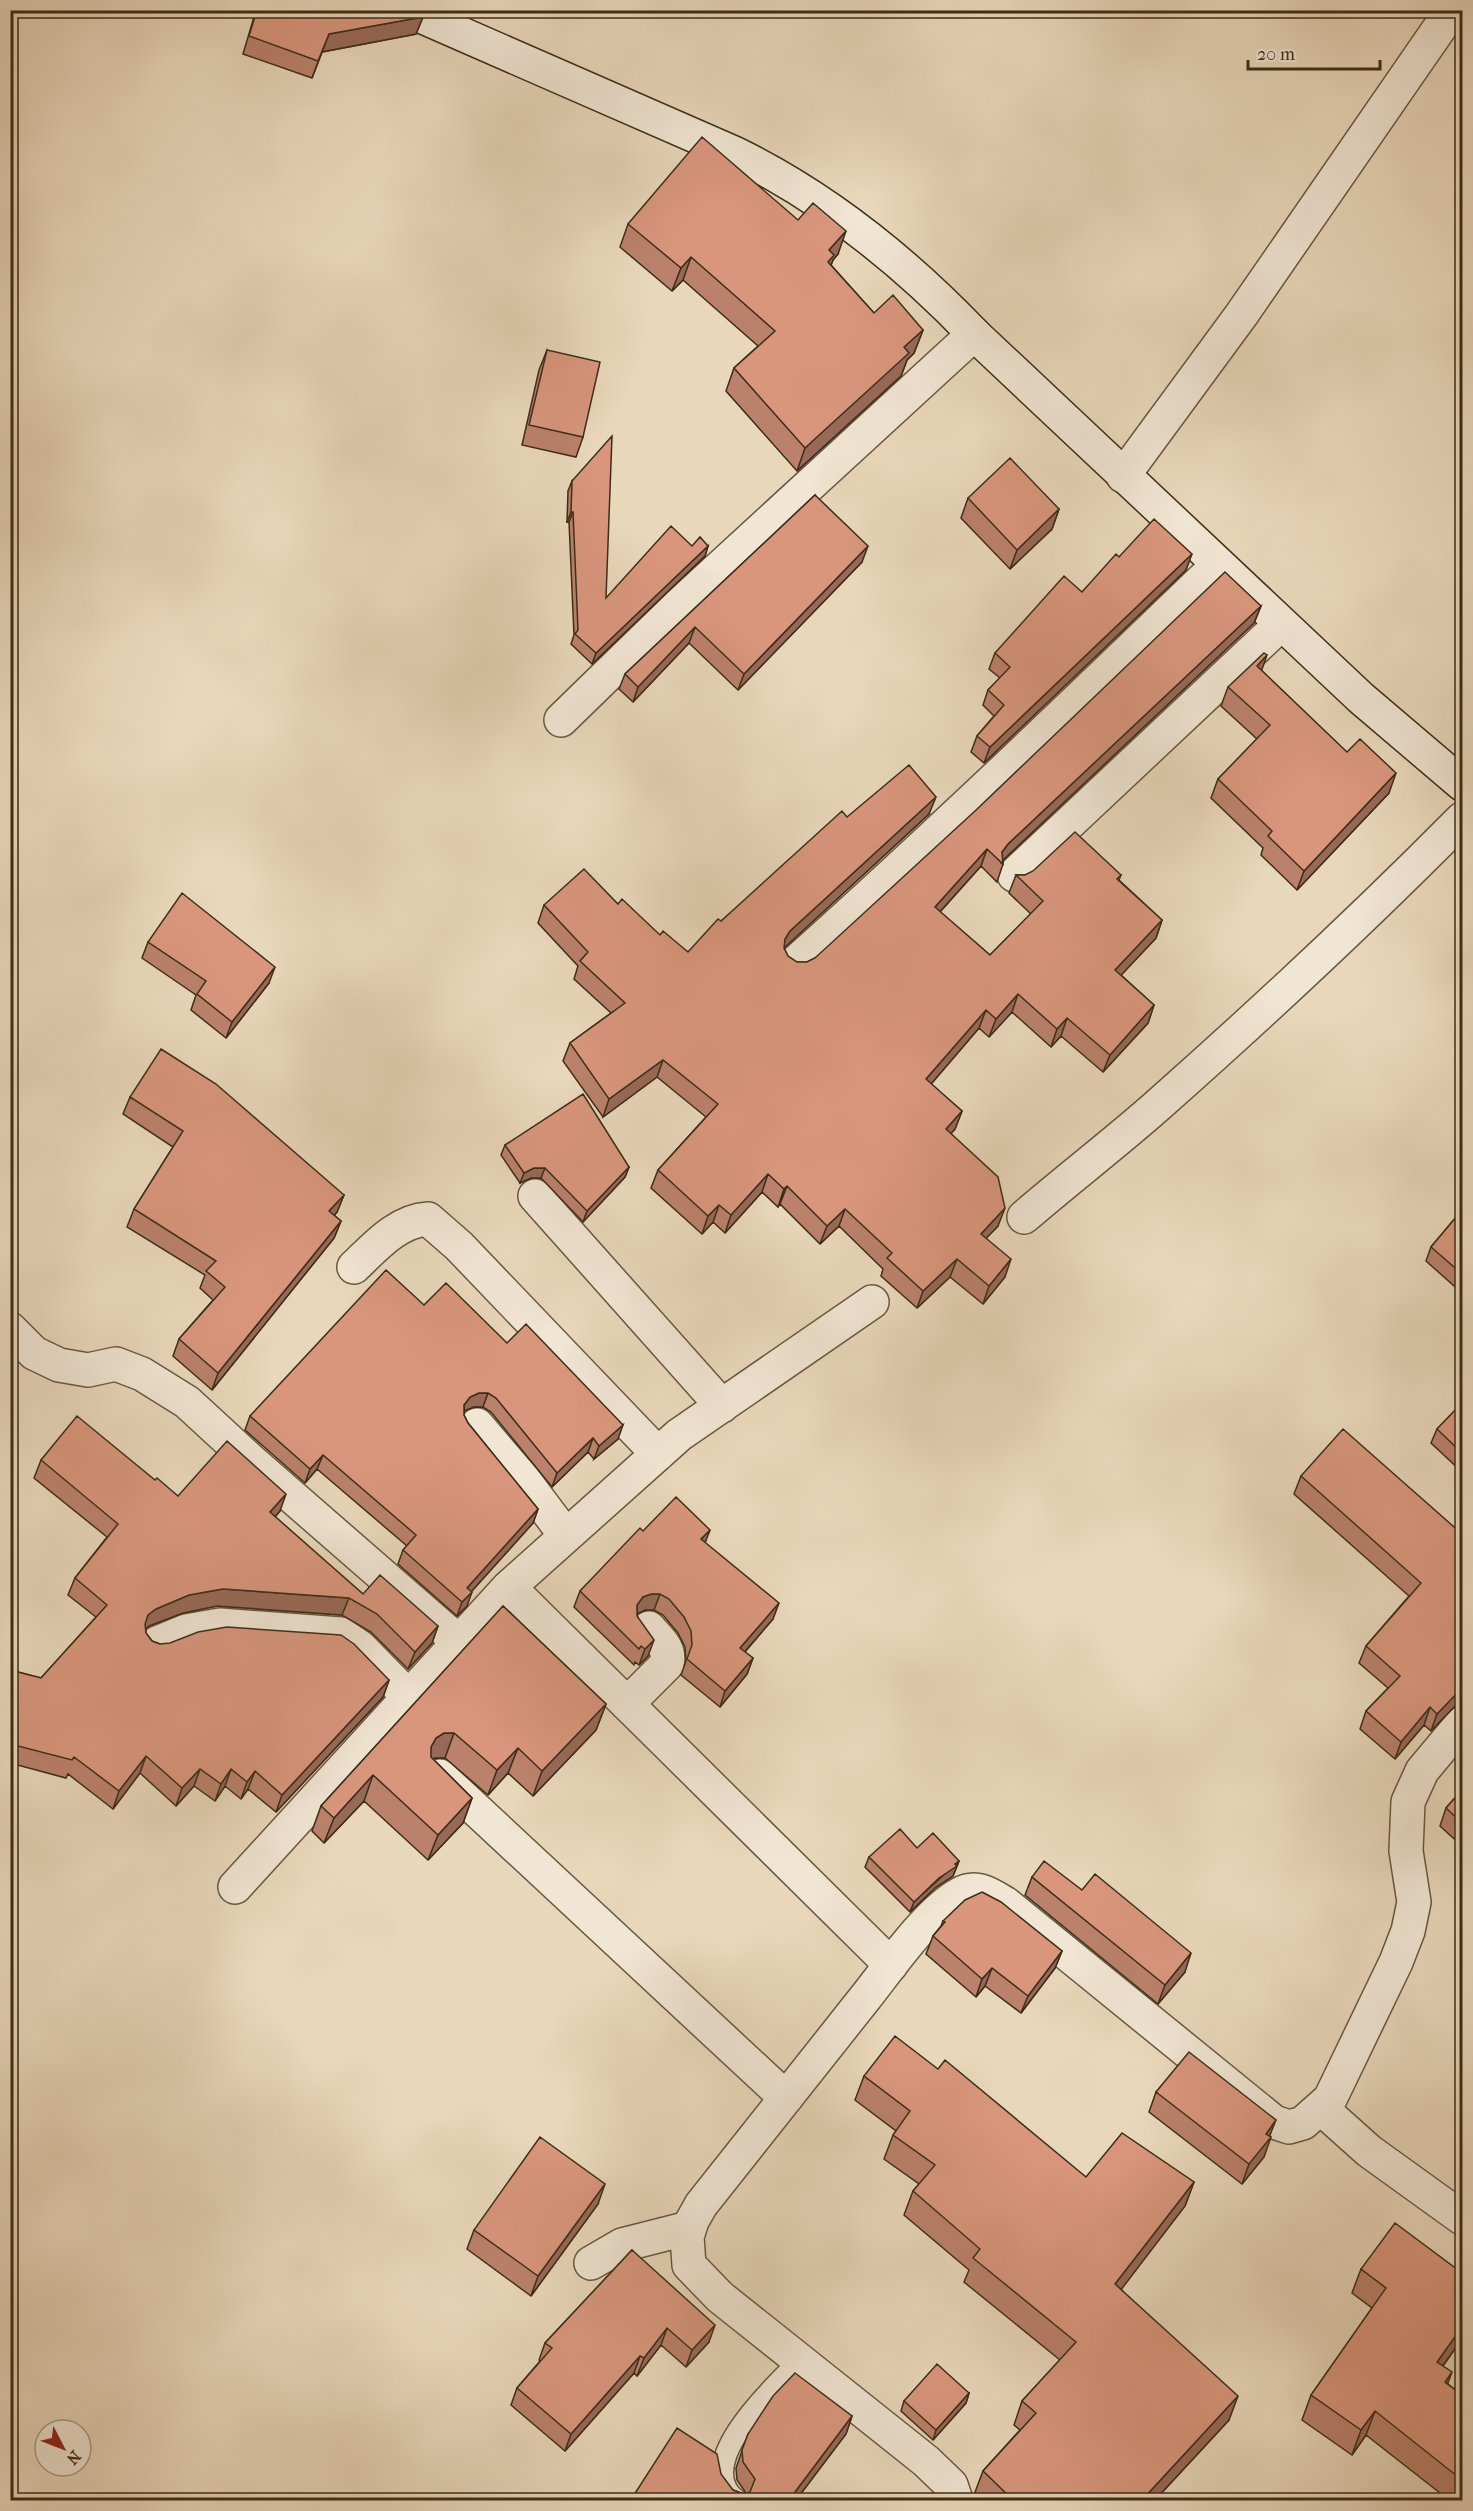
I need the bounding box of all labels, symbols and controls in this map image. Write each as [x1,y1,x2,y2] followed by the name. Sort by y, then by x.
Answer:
[1248,33,1380,71] scale bar
[1257,44,1295,65] text: 20 m
[33,2418,93,2478] north arrow
[62,2447,85,2469] text: N

